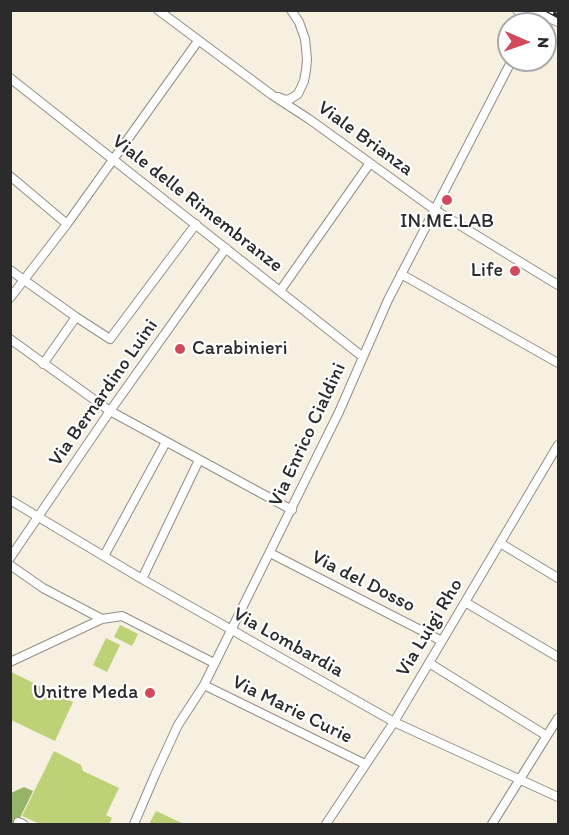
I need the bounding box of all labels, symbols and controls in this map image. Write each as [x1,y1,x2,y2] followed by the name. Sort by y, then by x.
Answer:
[497,12,557,72] north arrow
[534,37,553,48] text: N
[312,96,418,182] street label: Viale Brianza
[107,130,287,278] street label: Viale delle Rimembranze
[440,193,454,207] marker: IN.ME.LAB
[400,210,494,234] place label: IN.ME.LAB
[471,259,503,283] place label: Life
[508,264,522,278] marker: Life
[44,315,164,471] street label: Via Bernardino Luini
[192,337,288,361] place label: Carabinieri
[173,342,187,356] marker: Carabinieri
[264,359,352,511] street label: Via Enrico Cialdini
[307,546,419,618] street label: Via del Dosso
[391,575,469,681] street label: Via Luigi Rho
[228,603,348,683] street label: Via Lombardia
[228,670,356,750] street label: Via Marie Curie
[33,681,138,705] place label: Unitre Meda
[143,686,157,700] marker: Unitre Meda

